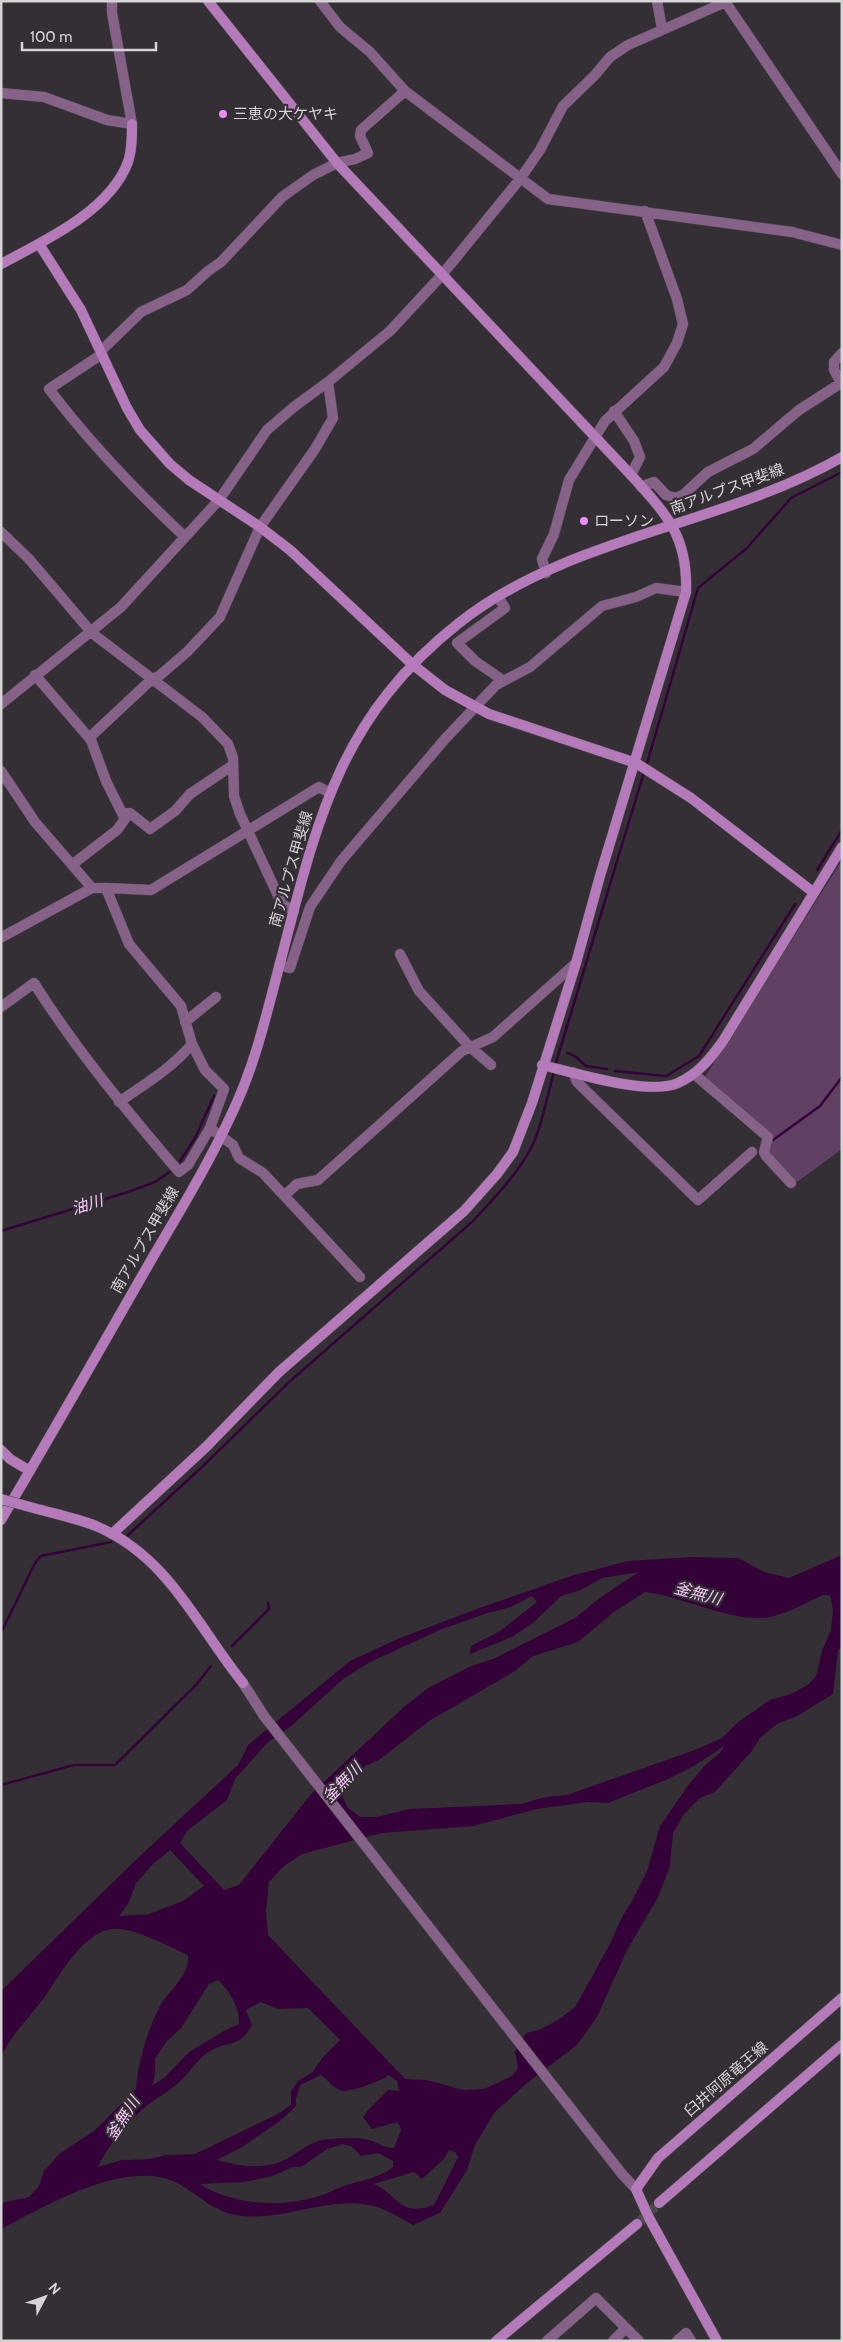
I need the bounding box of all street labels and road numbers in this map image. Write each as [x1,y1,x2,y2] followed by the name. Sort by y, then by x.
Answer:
[668,460,786,518] street label: 南アルプス甲斐線
[266,809,316,929] street label: 南アルプス甲斐線
[107,1184,183,1296] street label: 南アルプス甲斐線
[680,2038,772,2120] street label: 臼井阿原竜王線

